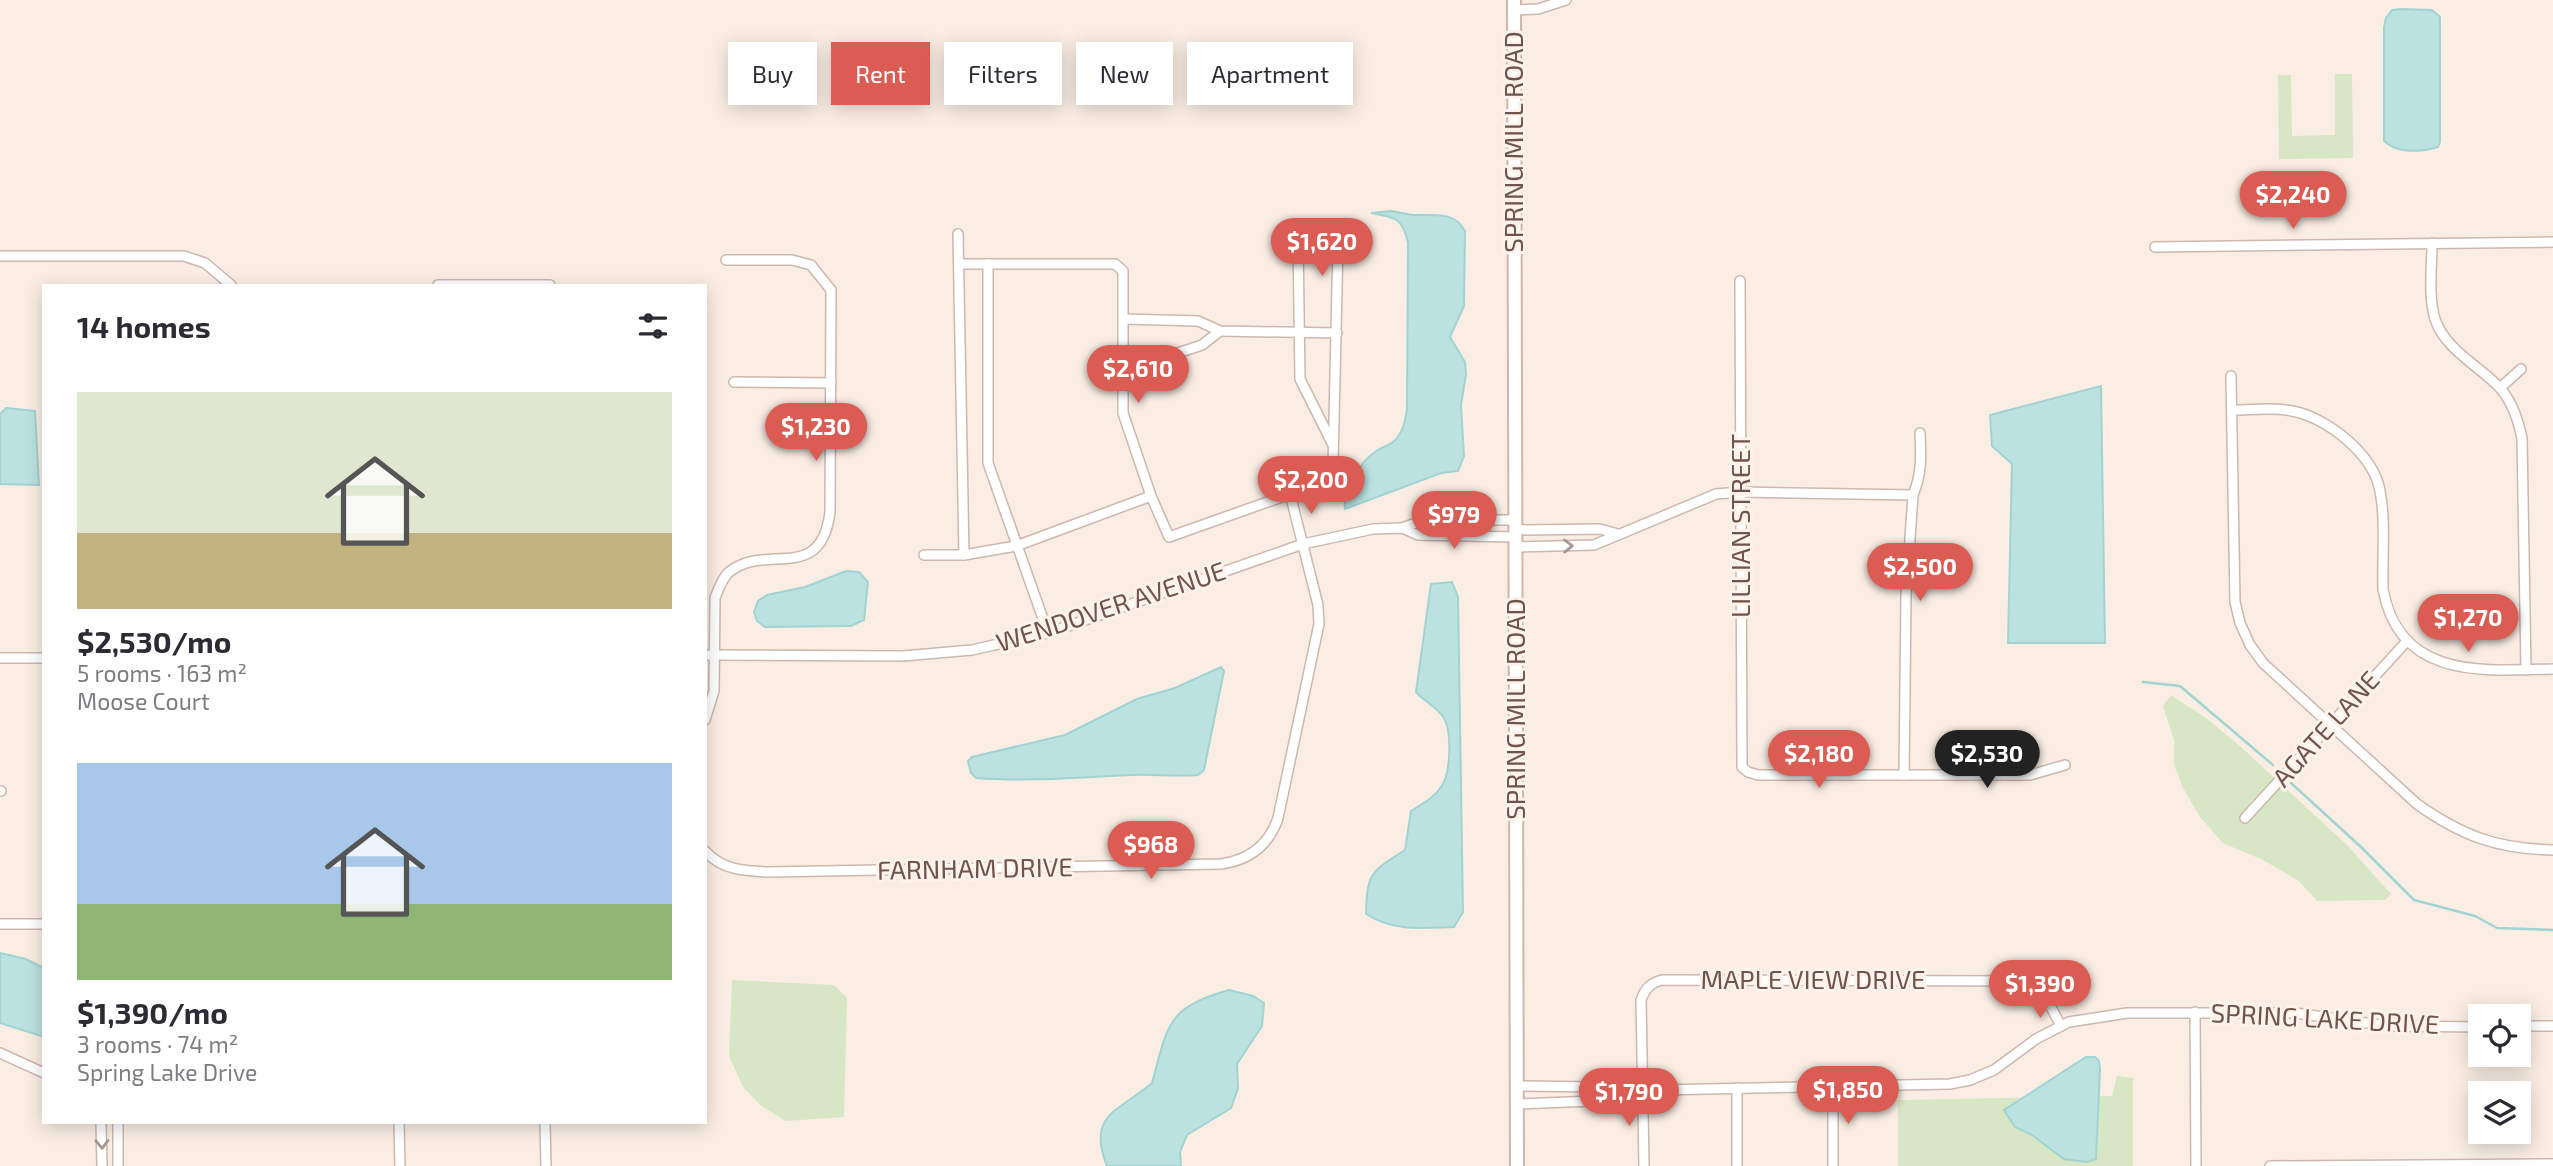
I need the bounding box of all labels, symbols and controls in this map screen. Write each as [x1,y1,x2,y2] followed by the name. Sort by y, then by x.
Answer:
[1497,31,1528,253] street label: SPRING MILL ROAD
[728,42,817,105] chip: Buy
[831,42,930,105] chip: Rent
[944,42,1062,105] chip: Filters
[1076,42,1173,105] chip: New
[1187,42,1353,105] chip: Apartment
[2236,172,2350,231] pin: $2,240
[2256,180,2330,208] text: $2,240
[1265,218,1379,278] pin: $1,620
[1287,227,1357,255] text: $1,620
[634,307,672,345] icon: filters
[77,308,211,344] text: 14 homes
[1081,346,1195,405] pin: $2,610
[1103,354,1173,382] text: $2,610
[759,404,873,463] pin: $1,230
[781,412,851,440] text: $1,230
[1724,434,1755,618] street label: LILLIAN STREET
[312,438,438,564] icon: home
[1254,456,1368,516] pin: $2,200
[1274,465,1348,493] text: $2,200
[1413,491,1495,551] pin: $979
[1428,500,1480,528] text: $979
[1563,538,1573,554] one-way arrow
[1863,544,1977,603] pin: $2,500
[1883,552,1957,580] text: $2,500
[992,554,1229,657] street label: WENDOVER AVENUE
[2411,594,2525,654] pin: $1,270
[1499,598,1530,820] street label: SPRING MILL ROAD
[2434,603,2502,631] text: $1,270
[77,623,231,659] text: $2,530/mo
[77,659,247,687] text: 5 rooms · 163 m²
[2265,664,2385,792] street label: AGATE LANE
[77,687,210,715] text: Moose Court
[1762,730,1876,790] pin: $2,180
[1930,730,2044,790] pin: $2,530
[1784,739,1854,767] text: $2,180
[1951,739,2023,767] text: $2,530
[312,809,438,935] icon: home
[1110,822,1192,881] pin: $968
[1124,830,1178,858] text: $968
[877,850,1073,885] street label: FARNHAM DRIVE
[1983,960,2097,1020] pin: $1,390
[1700,963,1926,994] street label: MAPLE VIEW DRIVE
[2005,969,2075,997] text: $1,390
[77,994,228,1030] text: $1,390/mo
[2210,996,2440,1039] street label: SPRING LAKE DRIVE
[2468,1004,2531,1144] map controls
[2468,1004,2531,1067] button: locate
[77,1030,238,1058] text: 3 rooms · 74 m²
[77,1058,257,1086] text: Spring Lake Drive
[1791,1066,1905,1126] pin: $1,850
[1572,1068,1686,1128] pin: $1,790
[1813,1075,1883,1103] text: $1,850
[1595,1077,1663,1105] text: $1,790
[2468,1081,2531,1144] button: layers
[94,1139,109,1150] one-way arrow

